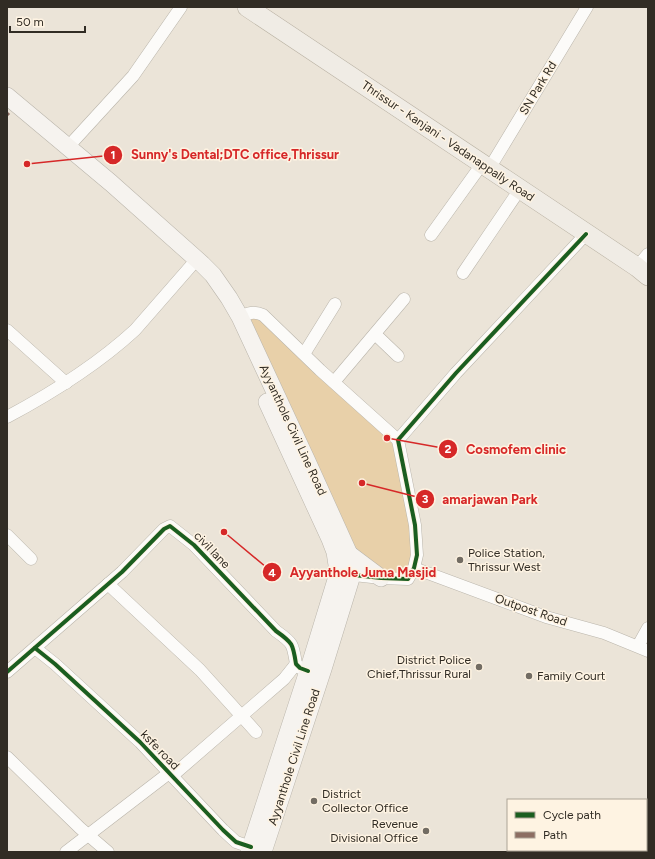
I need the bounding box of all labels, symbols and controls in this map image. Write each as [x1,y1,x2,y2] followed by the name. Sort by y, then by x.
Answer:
[10,8,85,34] scale bar
[16,15,44,29] text: 50 m
[517,59,559,117] street label: SN Park Rd
[359,78,537,204] street label: Thrissur - Kanjani - Vadanappally Road
[103,142,347,167] callout: Sunny's Dental;DTC office,Thrissur
[131,147,339,162] text: Sunny's Dental;DTC office,Thrissur
[110,148,116,162] text: 1
[257,362,329,498] street label: Ayyanthole Civil Line Road
[438,437,574,462] callout: Cosmofem clinic
[445,442,452,456] text: 2
[466,442,566,457] text: Cosmofem clinic
[415,487,546,512] callout: amarjawan Park
[422,492,429,506] text: 3
[442,492,538,507] text: amarjawan Park
[191,529,233,572] street label: civil lane
[468,546,545,574] place label: Police Station, Thrissur West
[455,555,465,565] marker: Police Station, Thrissur West
[262,560,444,585] callout: Ayyanthole Juma Masjid
[290,565,436,580] text: Ayyanthole Juma Masjid
[268,566,276,580] text: 4
[493,591,569,629] street label: Outpost Road
[367,653,471,681] place label: District Police Chief,Thrissur Rural
[474,662,484,672] marker: District Police Chief,Thrissur Rural
[537,669,606,683] place label: Family Court
[524,671,534,681] marker: Family Court
[265,687,323,827] street label: Ayyanthole Civil Line Road
[138,727,182,773] street label: ksfe road
[322,787,409,815] place label: District Collector Office
[309,796,319,806] marker: District Collector Office
[507,799,647,851] legend
[543,808,601,822] text: Cycle path
[330,817,418,845] place label: Revenue Divisional Office
[421,826,431,836] marker: Revenue Divisional Office
[543,828,567,842] text: Path

